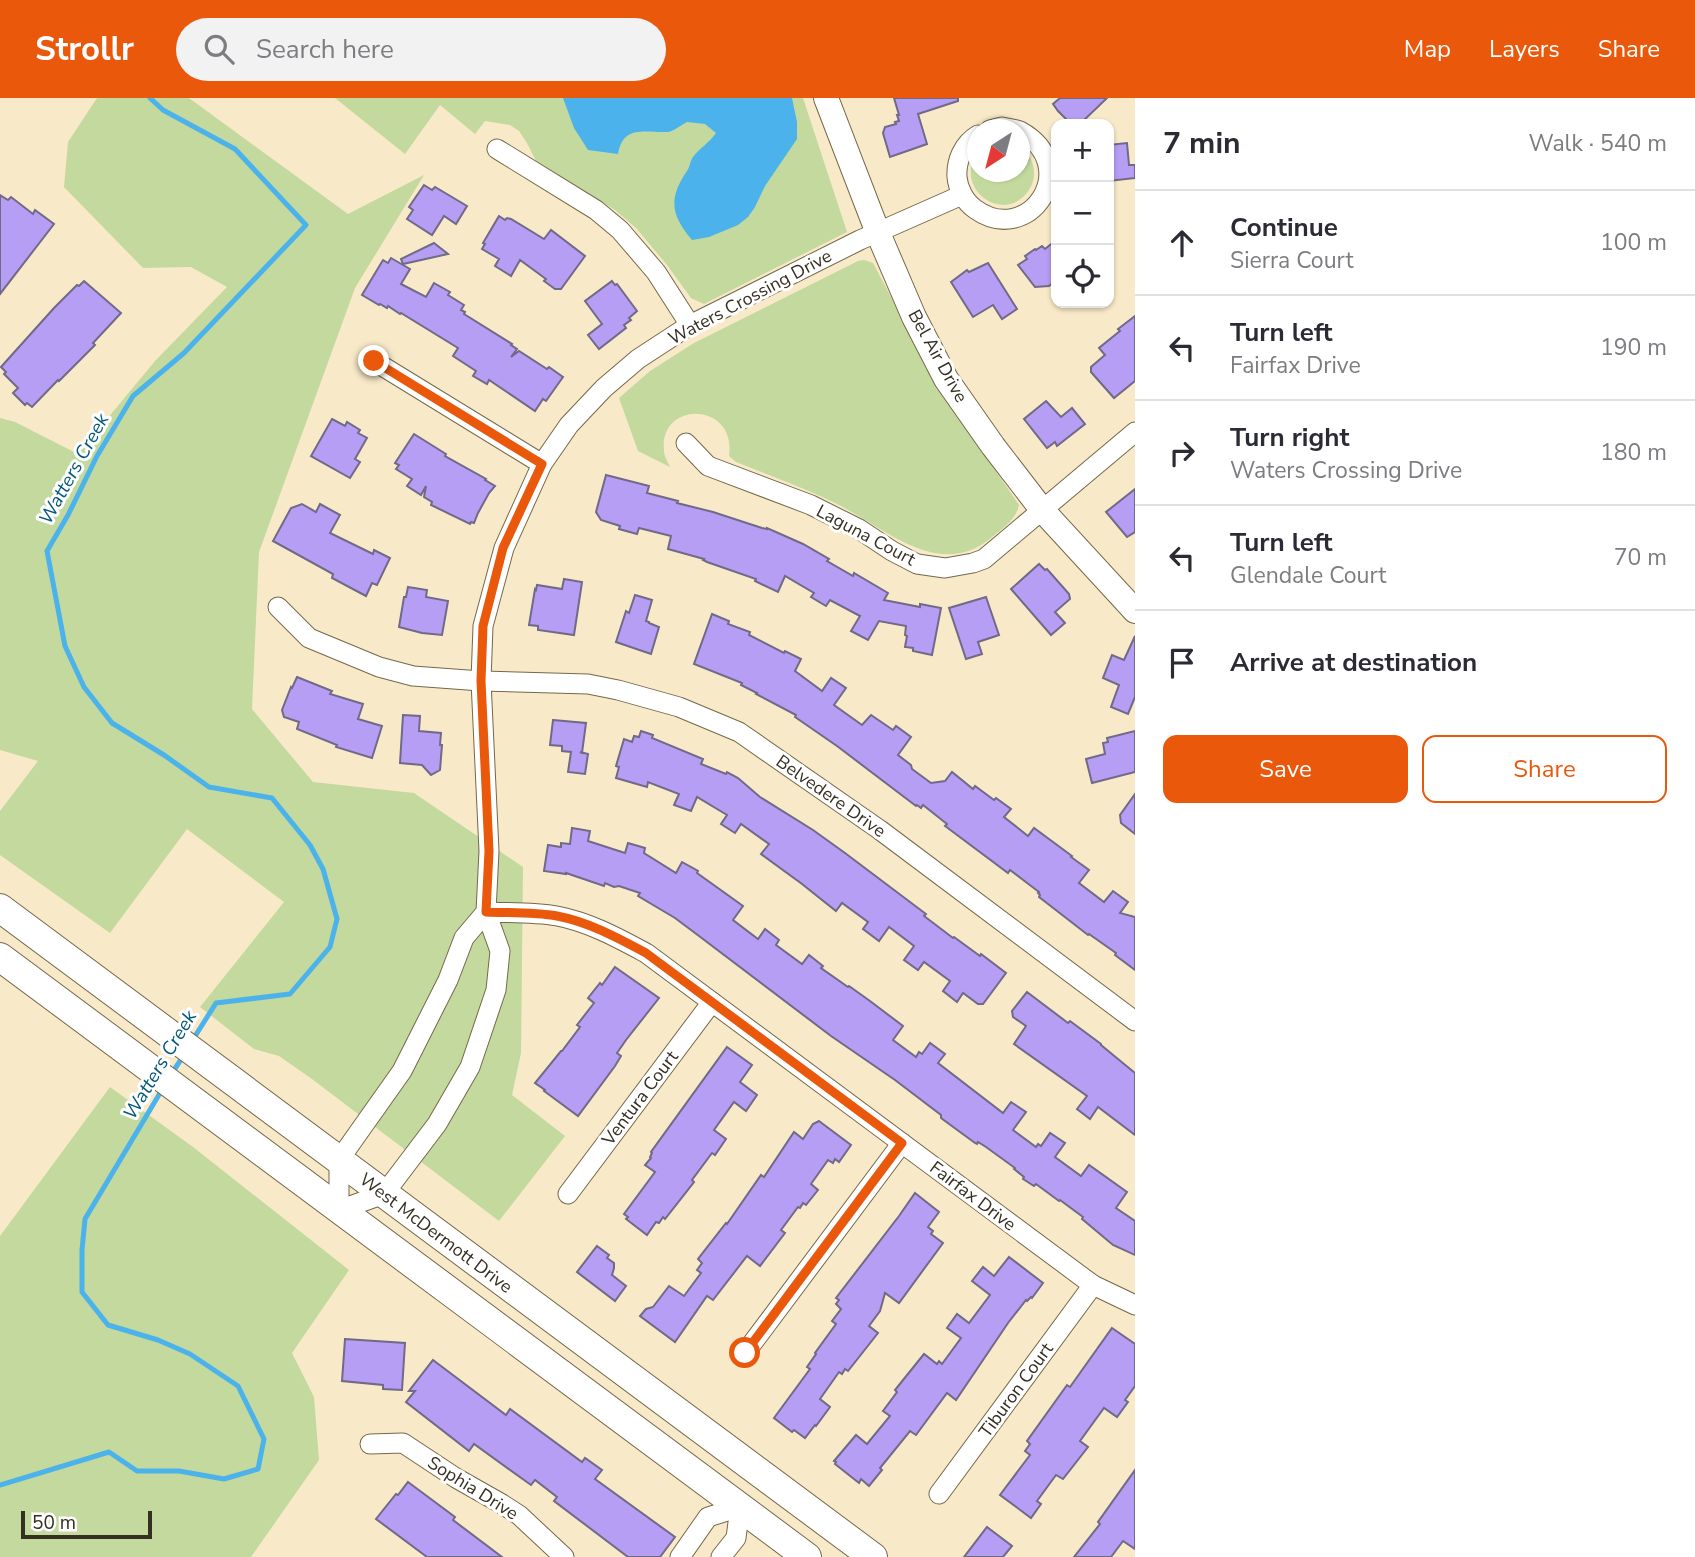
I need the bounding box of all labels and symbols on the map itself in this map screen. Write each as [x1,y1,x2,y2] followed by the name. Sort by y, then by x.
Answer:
[967,119,1030,182] north arrow
[664,244,836,350] street label: Waters Crossing Drive
[903,305,973,407] street label: Bel Air Drive
[358,345,389,376] route end
[33,409,115,529] water label: Watters Creek
[812,499,920,572] street label: Laguna Court
[771,749,891,843] street label: Belvedere Drive
[117,1005,203,1124] water label: Watters Creek
[596,1045,684,1151] street label: Ventura Court
[925,1156,1021,1236] street label: Fairfax Drive
[355,1167,517,1299] street label: West McDermott Drive
[729,1337,760,1368] route start
[973,1337,1059,1442] street label: Tiburon Court
[423,1451,523,1525] street label: Sophia Drive
[21,1508,152,1540] scale bar

